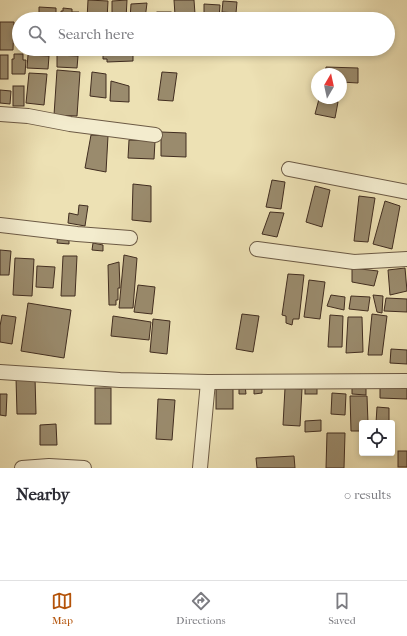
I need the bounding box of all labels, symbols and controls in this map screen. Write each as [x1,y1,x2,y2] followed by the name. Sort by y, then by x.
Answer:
[12,12,395,56] search box
[26,23,48,45] icon: search
[58,25,134,43] text: Search here
[311,68,347,104] north arrow
[359,420,395,456] map controls
[359,420,395,456] button: locate
[16,484,70,504] text: Nearby
[344,487,391,502] text: 0 results
[51,590,73,627] tab: Map
[176,590,226,627] tab: Directions
[328,590,356,627] tab: Saved

